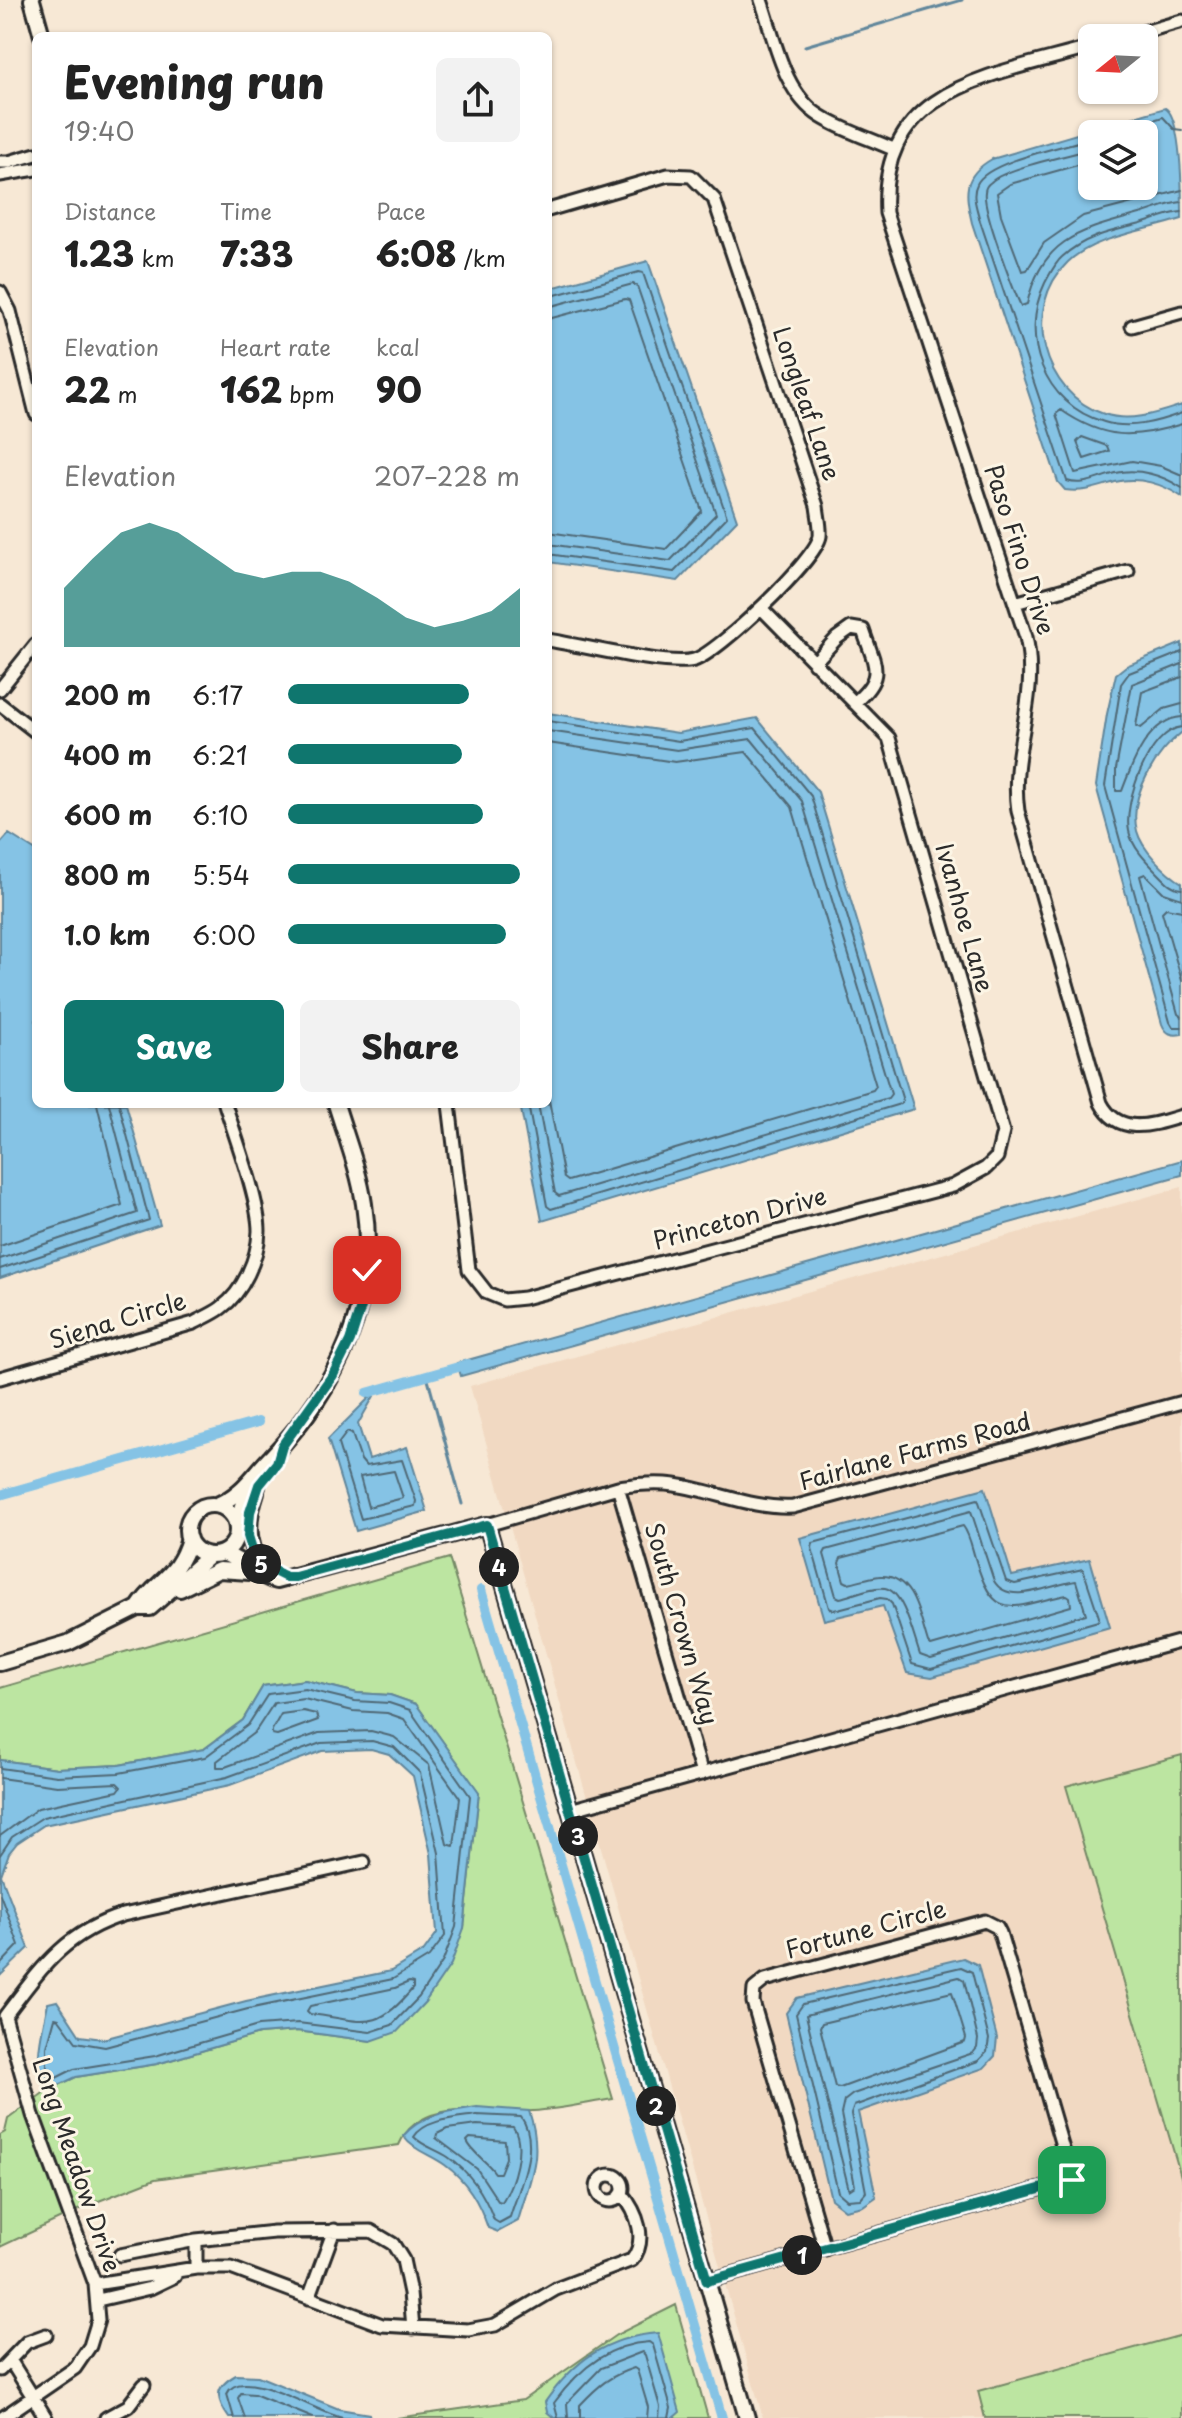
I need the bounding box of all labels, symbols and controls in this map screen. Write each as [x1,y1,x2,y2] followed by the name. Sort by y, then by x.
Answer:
[1078,24,1158,104] north arrow
[1078,24,1158,200] map controls
[64,48,325,114] text: Evening run
[436,58,520,142] button: share
[64,111,135,150] text: 19:40
[1078,120,1158,200] button: layers
[64,194,156,227] text: Distance
[220,194,272,227] text: Time
[376,194,426,227] text: Pace
[64,227,134,279] text: 1.23
[220,227,294,279] text: 7:33
[376,227,457,279] text: 6:08
[134,241,175,274] text: km
[457,241,506,274] text: /km
[765,321,851,485] street label: Longleaf Lane
[64,330,159,363] text: Elevation
[220,330,331,363] text: Heart rate
[376,330,420,363] text: kcal
[64,363,110,415] text: 22
[220,363,282,415] text: 162
[376,363,422,415] text: 90
[110,377,138,410] text: m
[282,377,335,410] text: bpm
[64,456,176,495] text: Elevation
[374,456,520,495] text: 207–228 m
[976,460,1065,639] street label: Paso Fino Drive
[64,675,151,714] text: 200 m
[192,675,243,714] text: 6:17
[64,735,152,774] text: 400 m
[192,735,248,774] text: 6:21
[64,795,152,834] text: 600 m
[192,795,248,834] text: 6:10
[927,838,1004,996] street label: Ivanhoe Lane
[64,855,151,894] text: 800 m
[192,855,250,894] text: 5:54
[64,915,151,954] text: 1.0 km
[192,915,256,954] text: 6:00
[64,1000,284,1092] button: Save
[300,1000,520,1092] button: Share
[649,1177,830,1257] street label: Princeton Drive
[333,1236,401,1304] pin
[345,1248,389,1292] icon: check
[45,1281,190,1357] street label: Siena Circle
[795,1402,1034,1498] street label: Fairlane Farms Road
[637,1518,729,1729] street label: South Crown Way
[241,1544,281,1584] pin: 5
[254,1547,268,1580] text: 5
[479,1547,519,1587] pin: 4
[492,1550,506,1583] text: 4
[558,1816,598,1856] pin: 3
[571,1819,585,1852] text: 3
[781,1889,950,1967] street label: Fortune Circle
[24,2052,132,2277] street label: Long Meadow Drive
[636,2086,676,2126] pin: 2
[648,2089,664,2122] text: 2
[1038,2146,1106,2214] pin
[1050,2158,1094,2202] icon: arrive
[782,2235,822,2275] pin: 1
[797,2238,807,2271] text: 1

